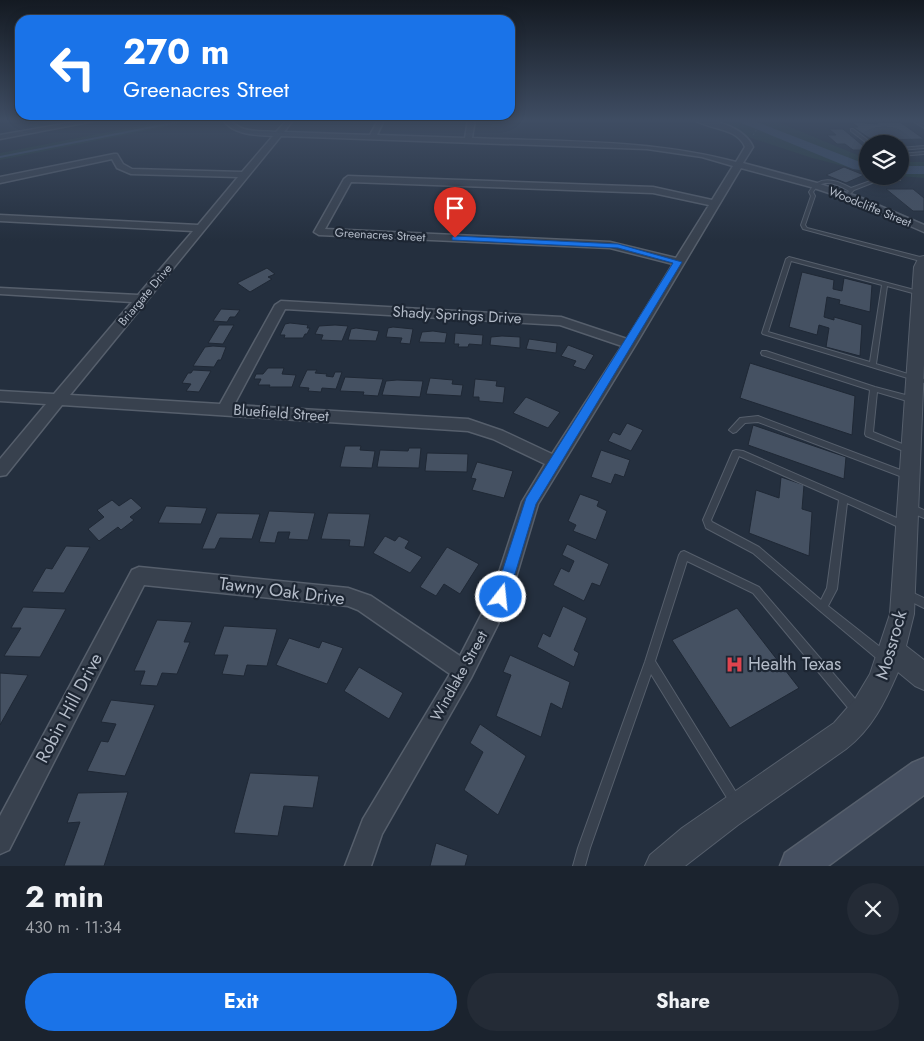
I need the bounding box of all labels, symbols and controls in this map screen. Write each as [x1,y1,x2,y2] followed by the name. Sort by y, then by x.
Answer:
[123,27,229,77] text: 270 m
[40,35,105,100] icon: left
[123,73,289,105] text: Greenacres Street
[859,135,909,185] map controls
[859,135,909,185] button: layers
[826,182,914,232] street label: Woodcliffe Street
[434,187,476,238] pin
[441,194,469,222] icon: arrive
[334,224,426,246] street label: Greenacres Street
[114,260,176,330] street label: Briargate Drive
[392,301,522,329] street label: Shady Springs Drive
[233,399,330,427] street label: Bluefield Street
[218,570,346,612] street label: Tawny Oak Drive
[474,570,526,622] position arrow
[869,607,913,683] street label: Mossrock
[425,626,493,725] street label: Windlake Street
[29,648,109,768] street label: Robin Hill Drive
[748,651,841,677] place label: Health Texas
[724,654,744,674] hospital icon: Health Texas
[25,875,104,918] text: 2 min
[847,883,899,935] button: close
[25,916,122,939] text: 430 m · 11:34
[25,973,457,1031] button: Exit
[467,973,899,1031] button: Share

